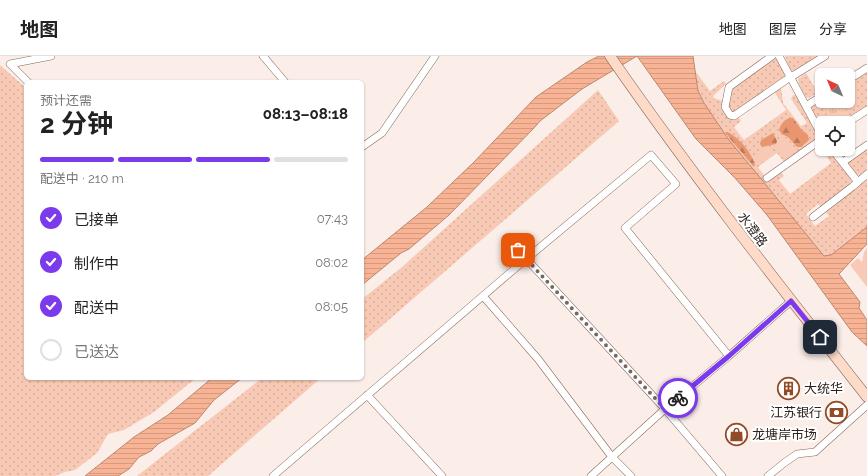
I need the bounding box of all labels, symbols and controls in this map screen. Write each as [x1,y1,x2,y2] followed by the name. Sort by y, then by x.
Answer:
[20,18,58,40] text: 地图
[719,21,747,37] text: 地图
[769,21,797,37] text: 图层
[819,21,847,37] text: 分享
[815,68,855,108] north arrow
[815,68,855,156] map controls
[40,93,92,108] text: 预计还需
[263,105,348,123] text: 08:13–08:18
[40,109,113,139] text: 2 分钟
[815,116,855,156] button: locate
[40,171,124,186] text: 配送中 · 210 m
[40,207,62,229] icon: check
[735,209,770,249] street label: 水澄路
[74,211,119,229] text: 已接单
[317,211,348,226] text: 07:43
[501,233,535,267] pin
[507,239,529,261] icon: bag
[40,251,62,273] icon: check
[74,255,119,273] text: 制作中
[315,255,348,270] text: 08:02
[40,295,62,317] icon: check
[74,299,119,317] text: 配送中
[315,299,348,314] text: 08:05
[803,320,837,354] pin
[809,326,831,348] icon: home
[74,343,119,361] text: 已送达
[776,375,802,401] building icon: 大统华
[658,378,698,418] courier
[804,381,843,396] place label: 大统华
[667,387,689,409] icon: bike
[824,399,850,425] bank icon: 江苏银行
[770,405,822,420] place label: 江苏银行
[724,421,750,447] shop icon: 龙塘岸市场
[752,427,817,442] place label: 龙塘岸市场

